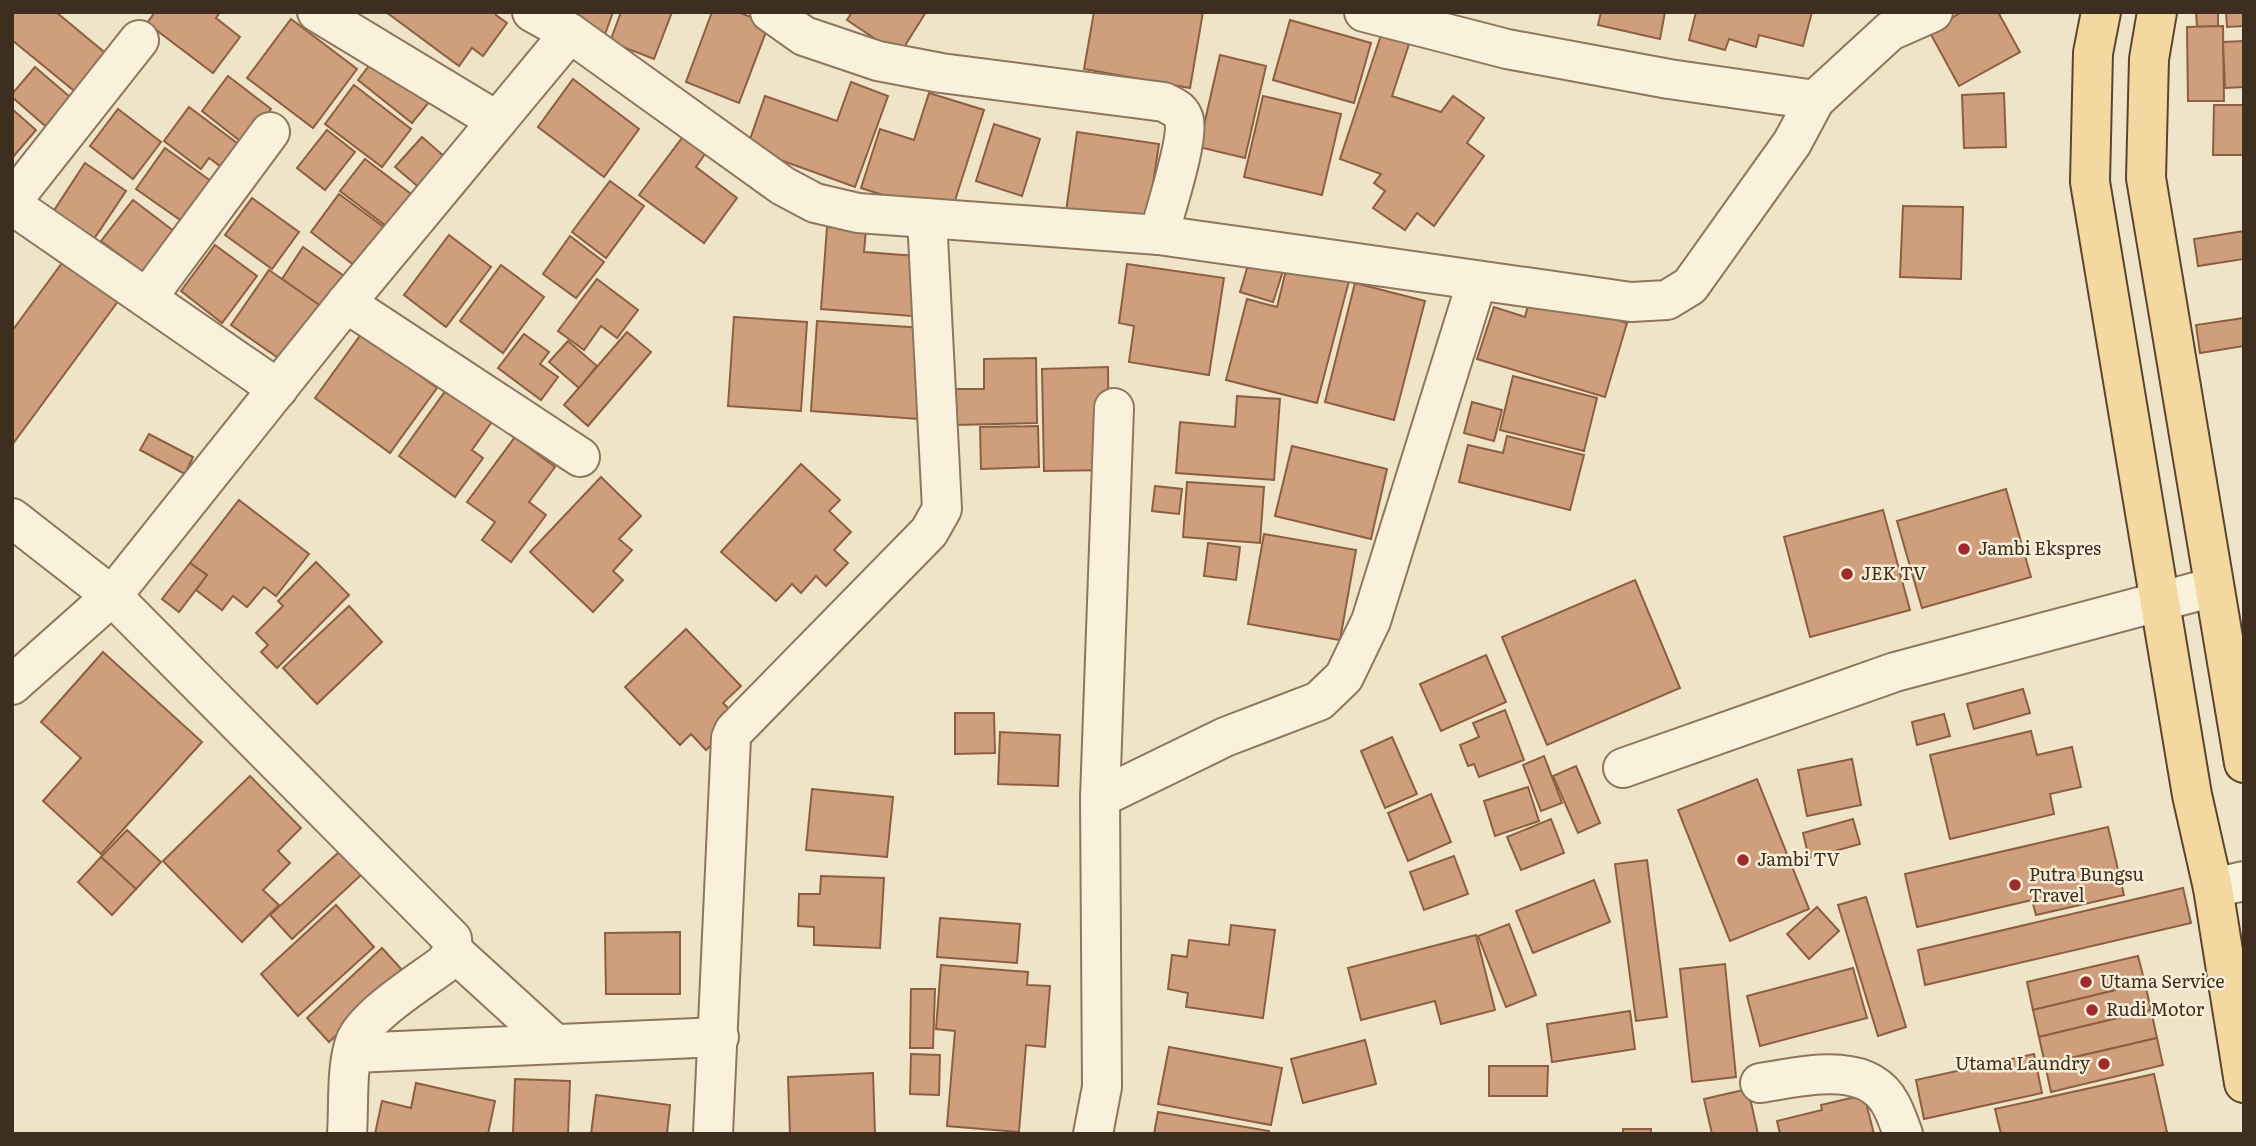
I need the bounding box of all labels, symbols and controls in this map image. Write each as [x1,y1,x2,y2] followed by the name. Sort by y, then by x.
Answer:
[1978,534,2101,561] place label: Jambi Ekspres
[1956,541,1972,557] marker: Jambi Ekspres
[1861,559,1926,586] place label: JEK TV
[1839,566,1855,582] marker: JEK TV
[1757,845,1840,872] place label: Jambi TV
[1735,852,1751,868] marker: Jambi TV
[2029,860,2144,908] place label: Putra Bungsu Travel
[2007,877,2023,893] marker: Putra Bungsu Travel
[2100,967,2225,994] place label: Utama Service
[2078,974,2094,990] marker: Utama Service
[2106,995,2205,1022] place label: Rudi Motor
[2084,1002,2100,1018] marker: Rudi Motor
[1955,1049,2091,1076] place label: Utama Laundry
[2096,1056,2112,1072] marker: Utama Laundry

